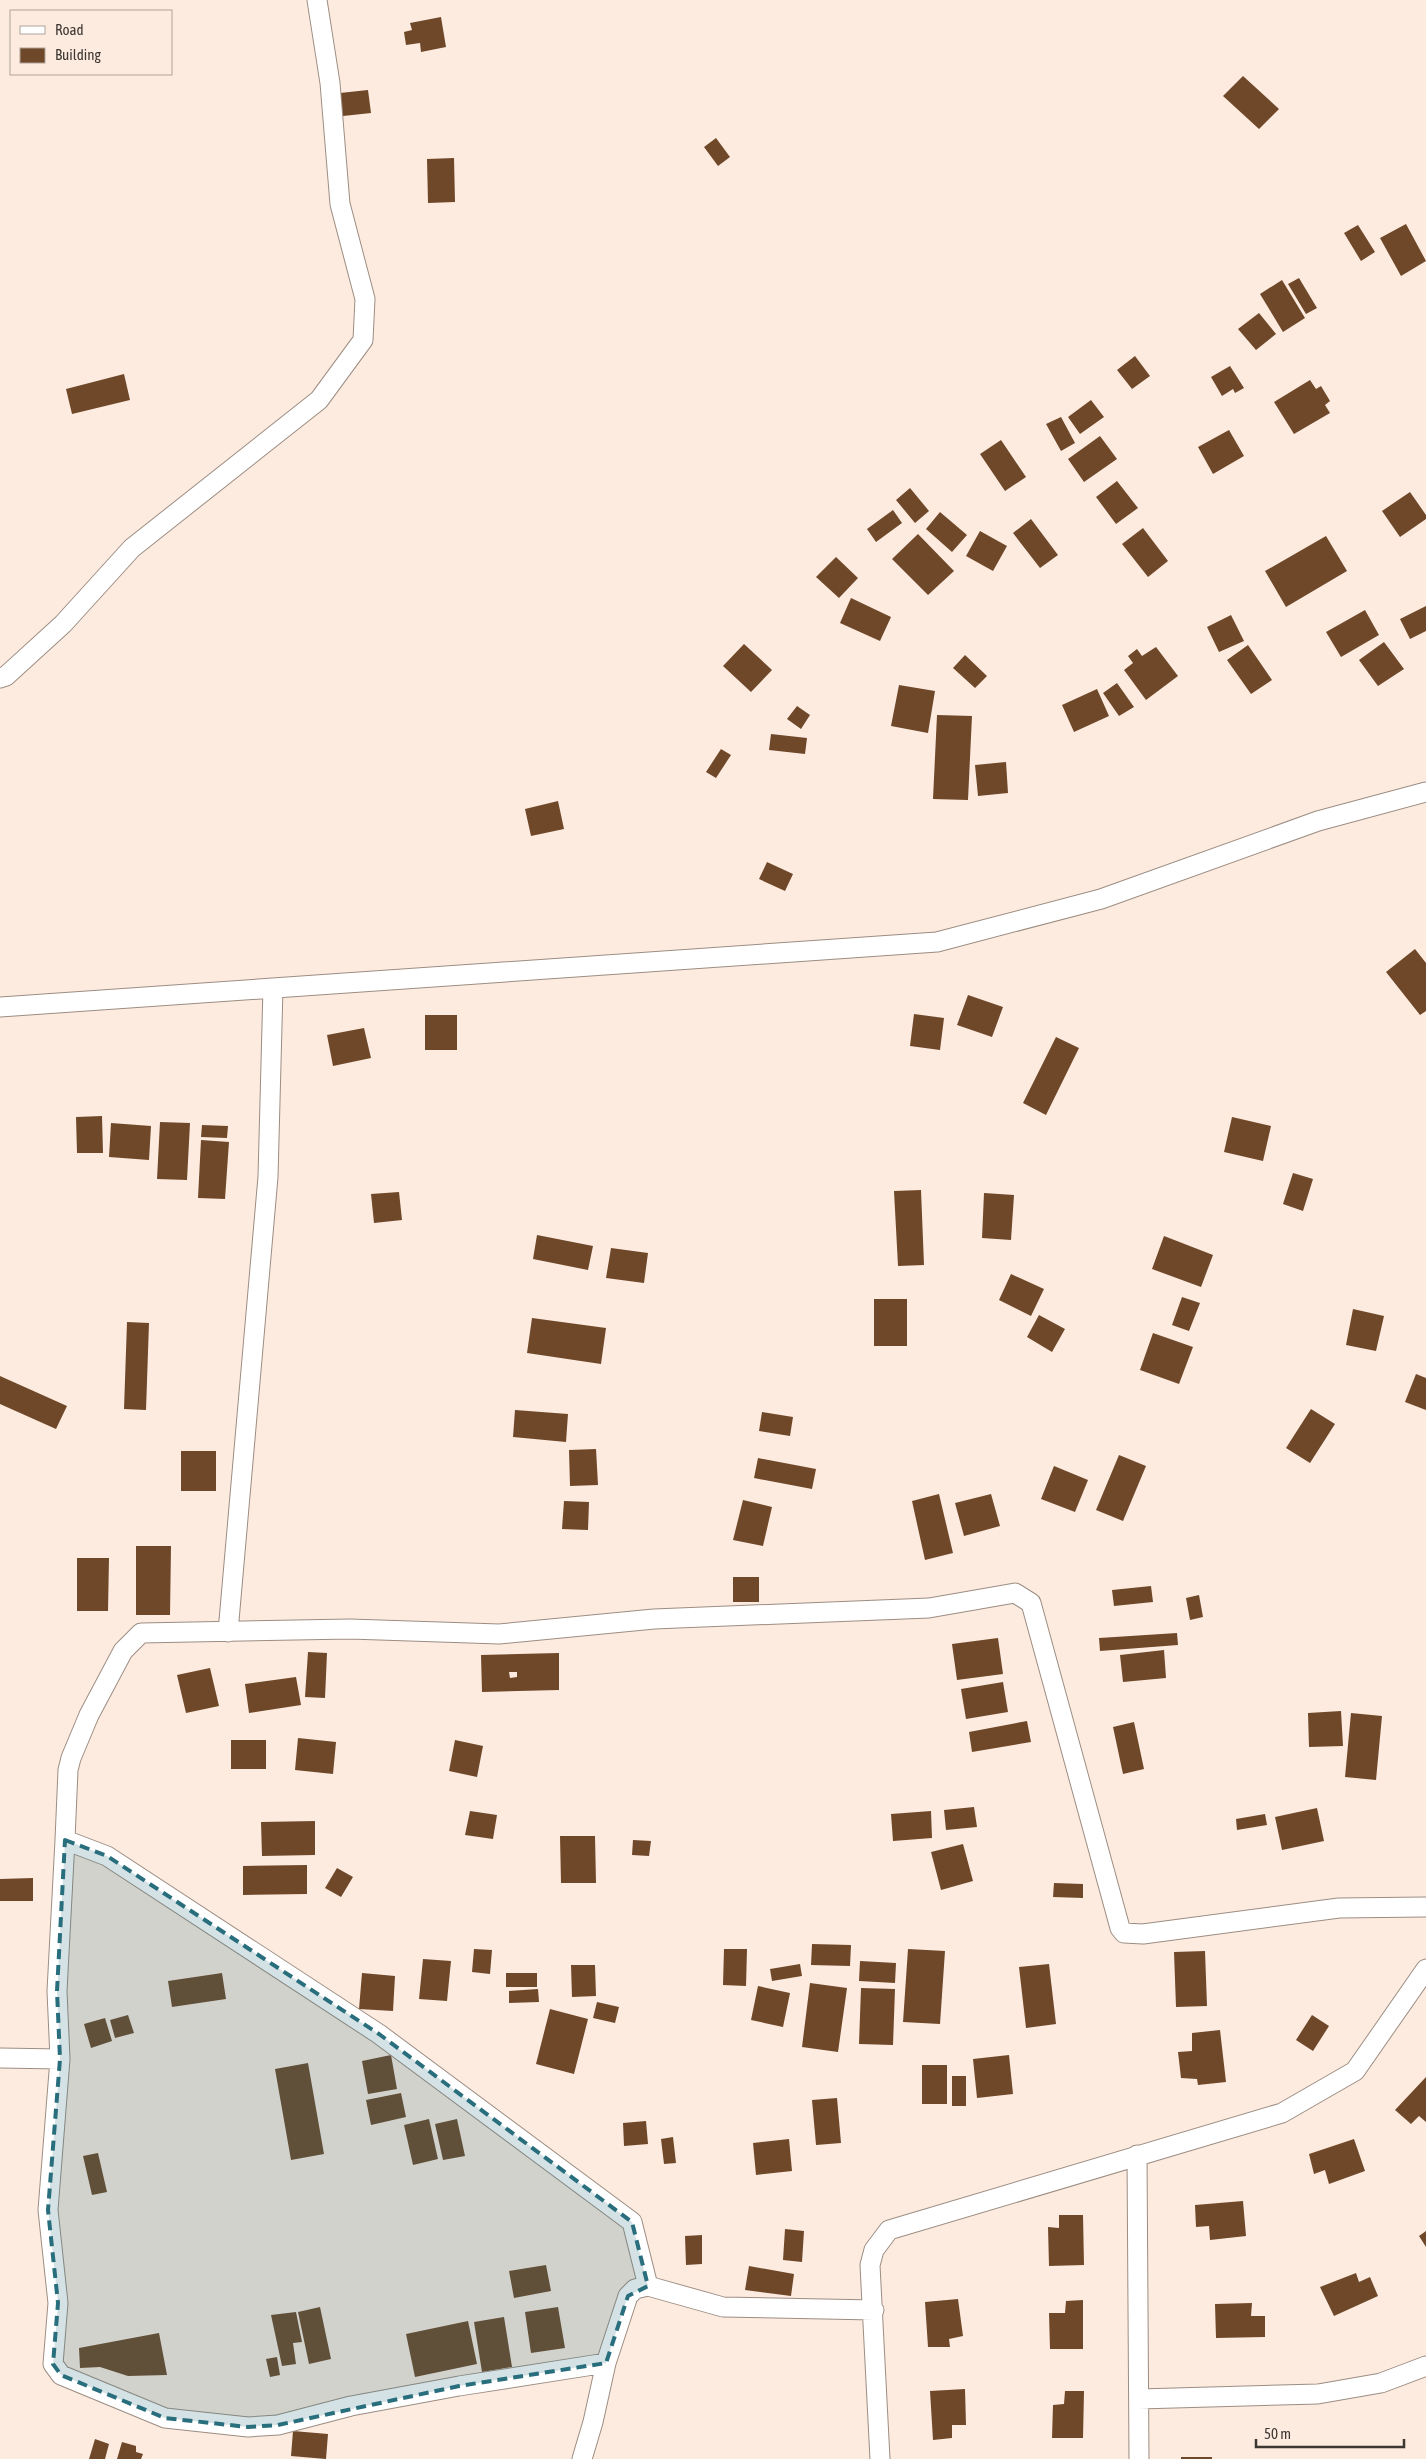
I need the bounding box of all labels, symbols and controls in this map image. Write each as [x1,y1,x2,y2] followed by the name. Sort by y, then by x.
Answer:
[10,10,172,75] legend
[55,21,84,38] text: Road
[55,46,101,63] text: Building
[1256,2416,1404,2448] scale bar
[1264,2425,1291,2442] text: 50 m

